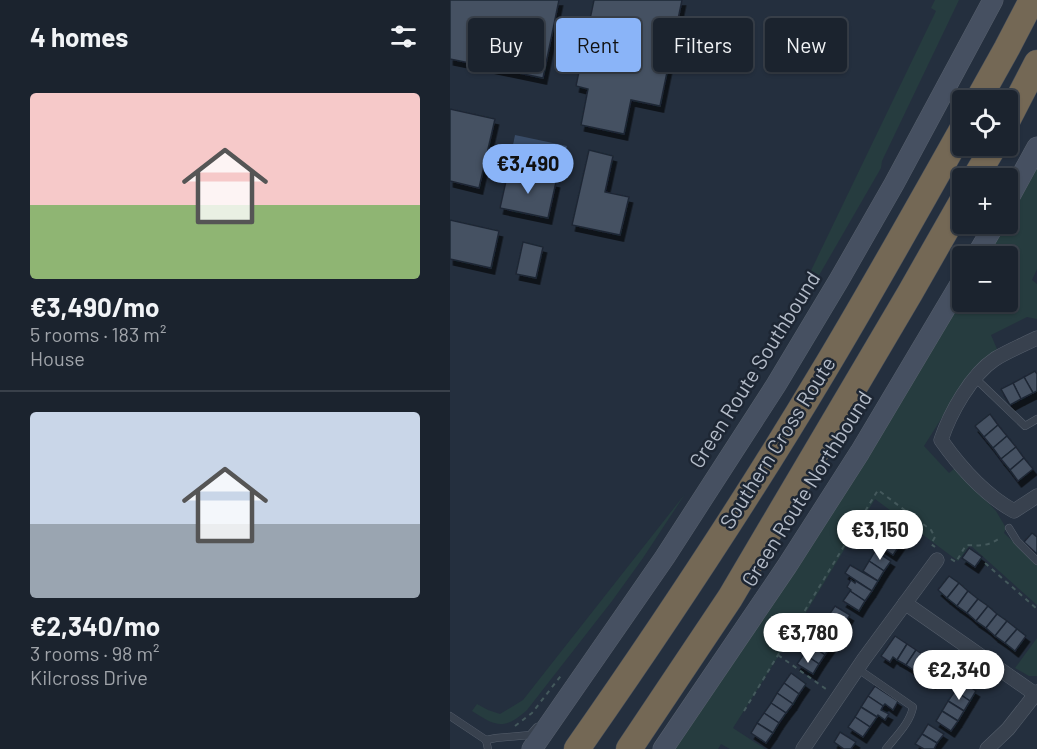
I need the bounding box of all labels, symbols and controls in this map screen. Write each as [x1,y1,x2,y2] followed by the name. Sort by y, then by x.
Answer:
[468,18,544,72] chip: Buy
[556,18,641,72] chip: Rent
[653,18,753,72] chip: Filters
[765,18,847,72] chip: New
[387,20,420,53] icon: filters
[30,21,128,52] text: 4 homes
[952,90,1018,312] map controls
[952,90,1018,156] button: locate
[171,132,279,240] icon: home
[479,144,577,195] pin: €3,490
[497,151,559,175] text: €3,490
[952,168,1018,234] button: +
[952,246,1018,312] button: −
[683,266,824,472] street label: Green Route Southbound
[30,291,159,322] text: €3,490/mo
[30,322,166,346] text: 5 rooms · 183 m²
[30,346,85,370] text: House
[714,352,840,533] street label: Southern Cross Route
[735,386,876,591] street label: Green Route Northbound
[171,451,279,559] icon: home
[831,510,929,561] pin: €3,150
[851,517,909,541] text: €3,150
[30,610,160,641] text: €2,340/mo
[759,613,857,664] pin: €3,780
[778,620,838,644] text: €3,780
[30,641,160,665] text: 3 rooms · 98 m²
[910,650,1008,701] pin: €2,340
[927,657,991,681] text: €2,340
[30,665,148,689] text: Kilcross Drive

